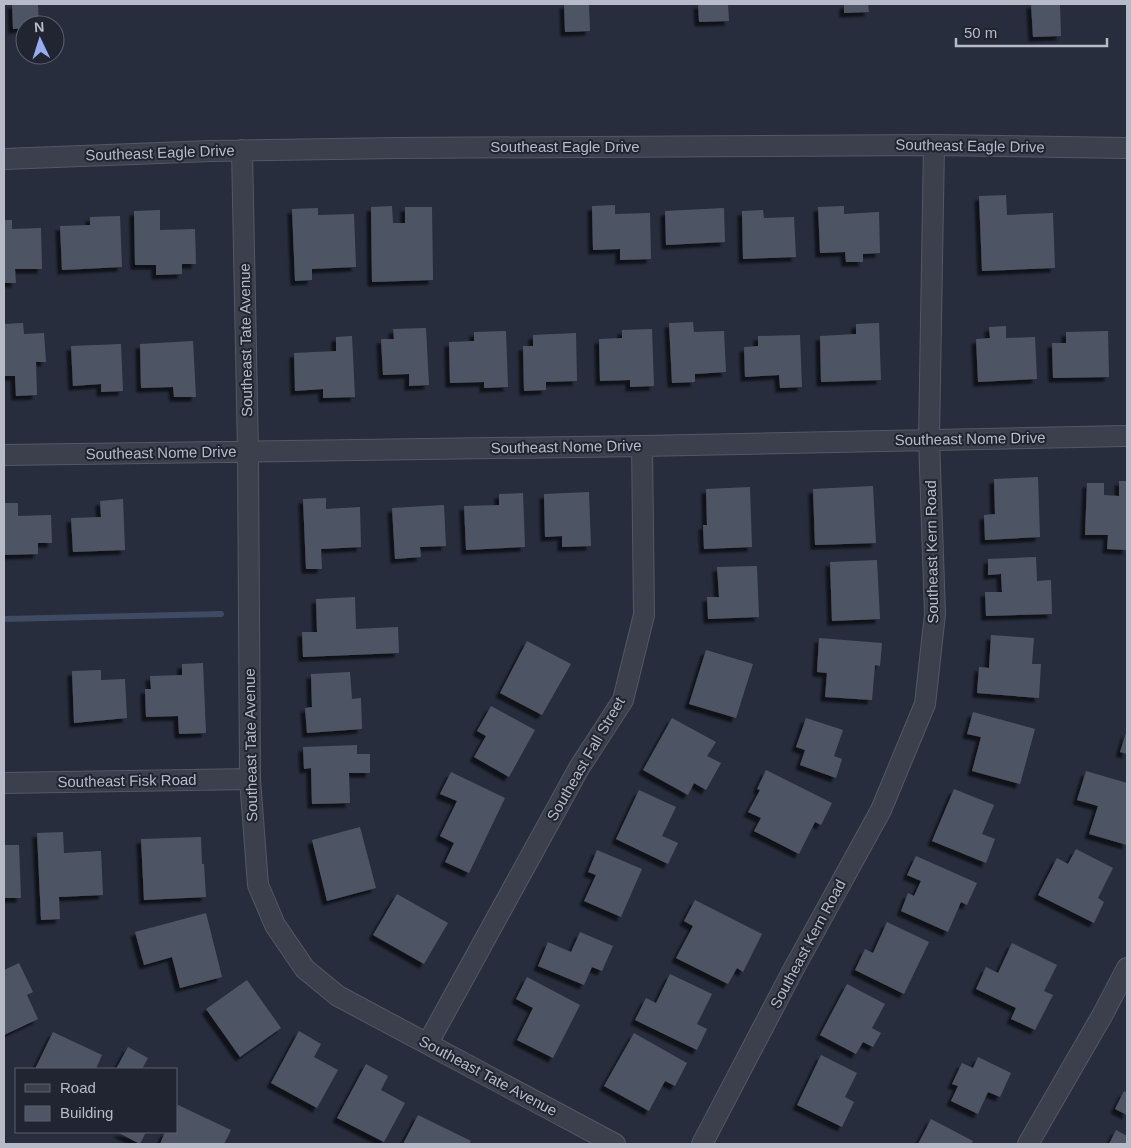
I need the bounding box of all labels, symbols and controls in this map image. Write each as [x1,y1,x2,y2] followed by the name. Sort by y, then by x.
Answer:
[15,15,65,65] north arrow
[956,15,1107,47] scale bar
[33,19,45,35] text: N
[964,24,997,41] text: 50 m
[895,136,1045,155] street label: Southeast Eagle Drive
[490,138,640,155] street label: Southeast Eagle Drive
[85,141,235,164] street label: Southeast Eagle Drive
[236,263,255,417] street label: Southeast Tate Avenue
[894,429,1046,448] street label: Southeast Nome Drive
[490,437,642,456] street label: Southeast Nome Drive
[85,443,237,462] street label: Southeast Nome Drive
[922,480,941,624] street label: Southeast Kern Road
[241,668,260,822] street label: Southeast Tate Avenue
[543,693,628,824] street label: Southeast Fall Street
[57,771,197,790] street label: Southeast Fisk Road
[766,876,849,1011] street label: Southeast Kern Road
[416,1032,560,1119] street label: Southeast Tate Avenue
[15,1068,178,1133] legend
[60,1079,96,1096] text: Road
[60,1104,113,1121] text: Building

